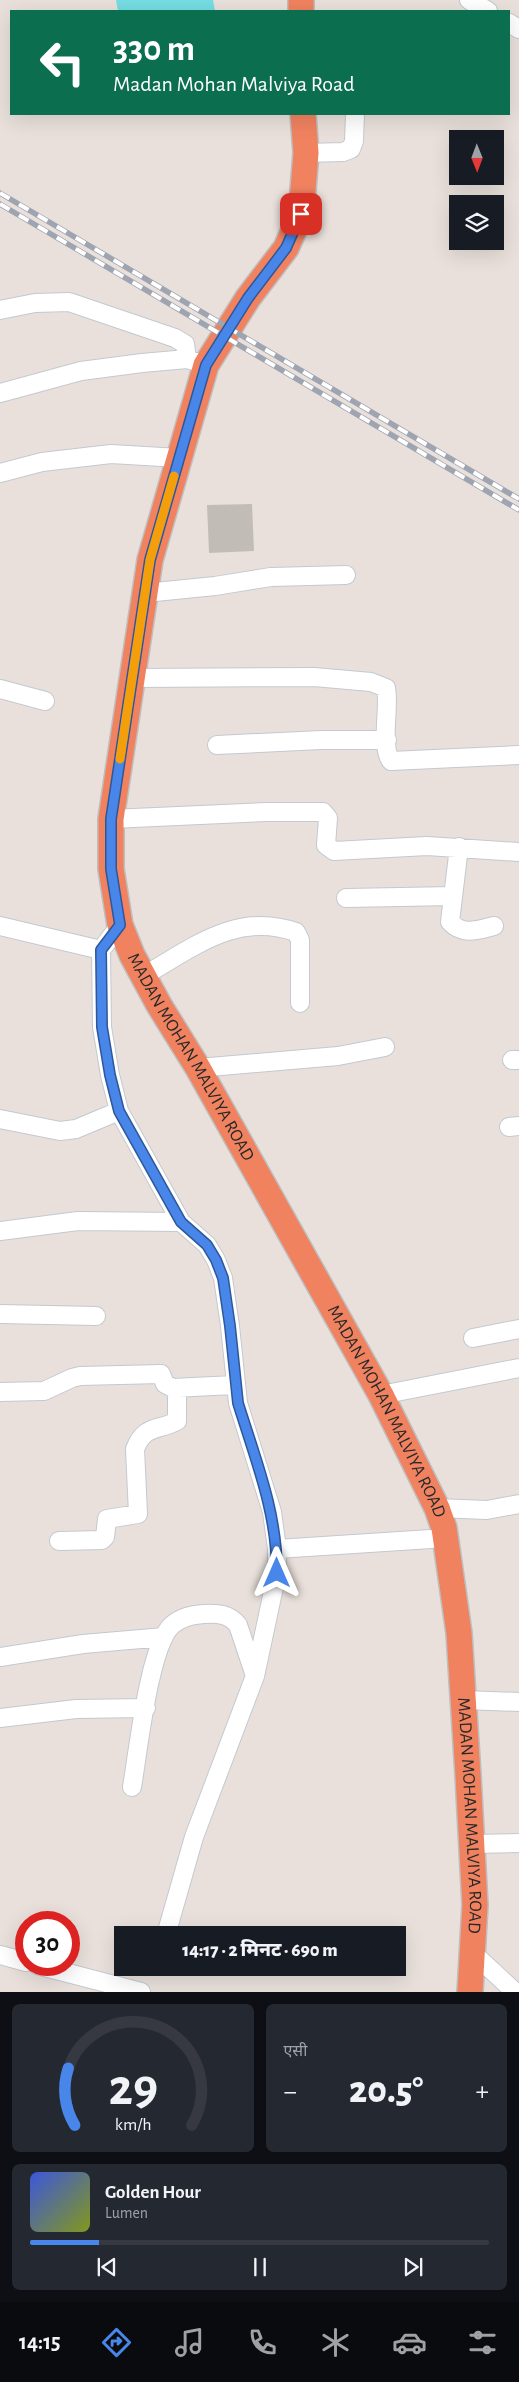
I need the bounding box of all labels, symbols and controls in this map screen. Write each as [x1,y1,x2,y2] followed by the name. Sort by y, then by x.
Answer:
[30,30,95,95] icon: left
[113,32,195,67] text: 330 m
[113,73,355,95] text: Madan Mohan Malviya Road
[449,130,504,185] north arrow
[449,130,504,250] map controls
[280,193,322,235] pin
[449,195,504,250] button: layers
[287,200,315,228] icon: arrive
[124,950,257,1164] street label: MADAN MOHAN MALVIYA ROAD
[324,1302,449,1520] street label: MADAN MOHAN MALVIYA ROAD
[250,1546,302,1598] position arrow
[454,1697,484,1934] street label: MADAN MOHAN MALVIYA ROAD
[15,1911,80,1976] speed limit sign: 30
[182,1941,338,1960] text: 14:17 · 2 मिनट · 690 m
[284,2043,307,2059] text: एसी
[108,2062,158,2114] text: 29
[349,2072,423,2110] text: 20.5°
[284,2078,297,2106] text: −
[476,2078,489,2106] text: +
[114,2116,151,2134] text: km/h
[105,2183,201,2202] text: Golden Hour
[105,2205,148,2221] text: Lumen
[93,2253,121,2281] icon: previous
[246,2253,274,2281] icon: pause
[399,2253,427,2281] icon: next
[99,2325,134,2360] icon: directions
[172,2325,207,2360] icon: music
[245,2325,280,2360] icon: phone
[318,2325,353,2360] icon: climate
[392,2325,427,2360] icon: car
[465,2325,500,2360] icon: filters
[19,2331,61,2353] text: 14:15

